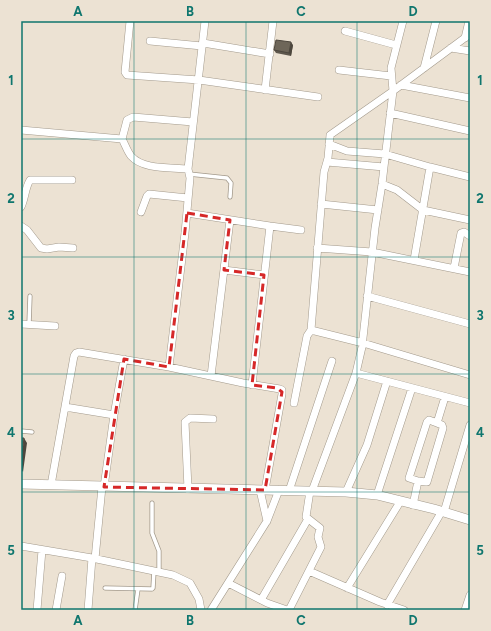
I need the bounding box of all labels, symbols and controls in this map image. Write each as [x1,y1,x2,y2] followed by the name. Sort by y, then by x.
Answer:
[73,4,83,19] text: A
[186,4,194,19] text: B
[296,4,306,19] text: C
[408,4,418,19] text: D
[8,73,14,88] text: 1
[477,73,483,88] text: 1
[7,191,15,206] text: 2
[476,191,484,206] text: 2
[7,308,15,323] text: 3
[476,308,484,323] text: 3
[7,425,15,440] text: 4
[476,425,484,440] text: 4
[7,543,15,558] text: 5
[476,543,484,558] text: 5
[73,613,83,628] text: A
[186,613,194,628] text: B
[296,613,306,628] text: C
[408,613,418,628] text: D

